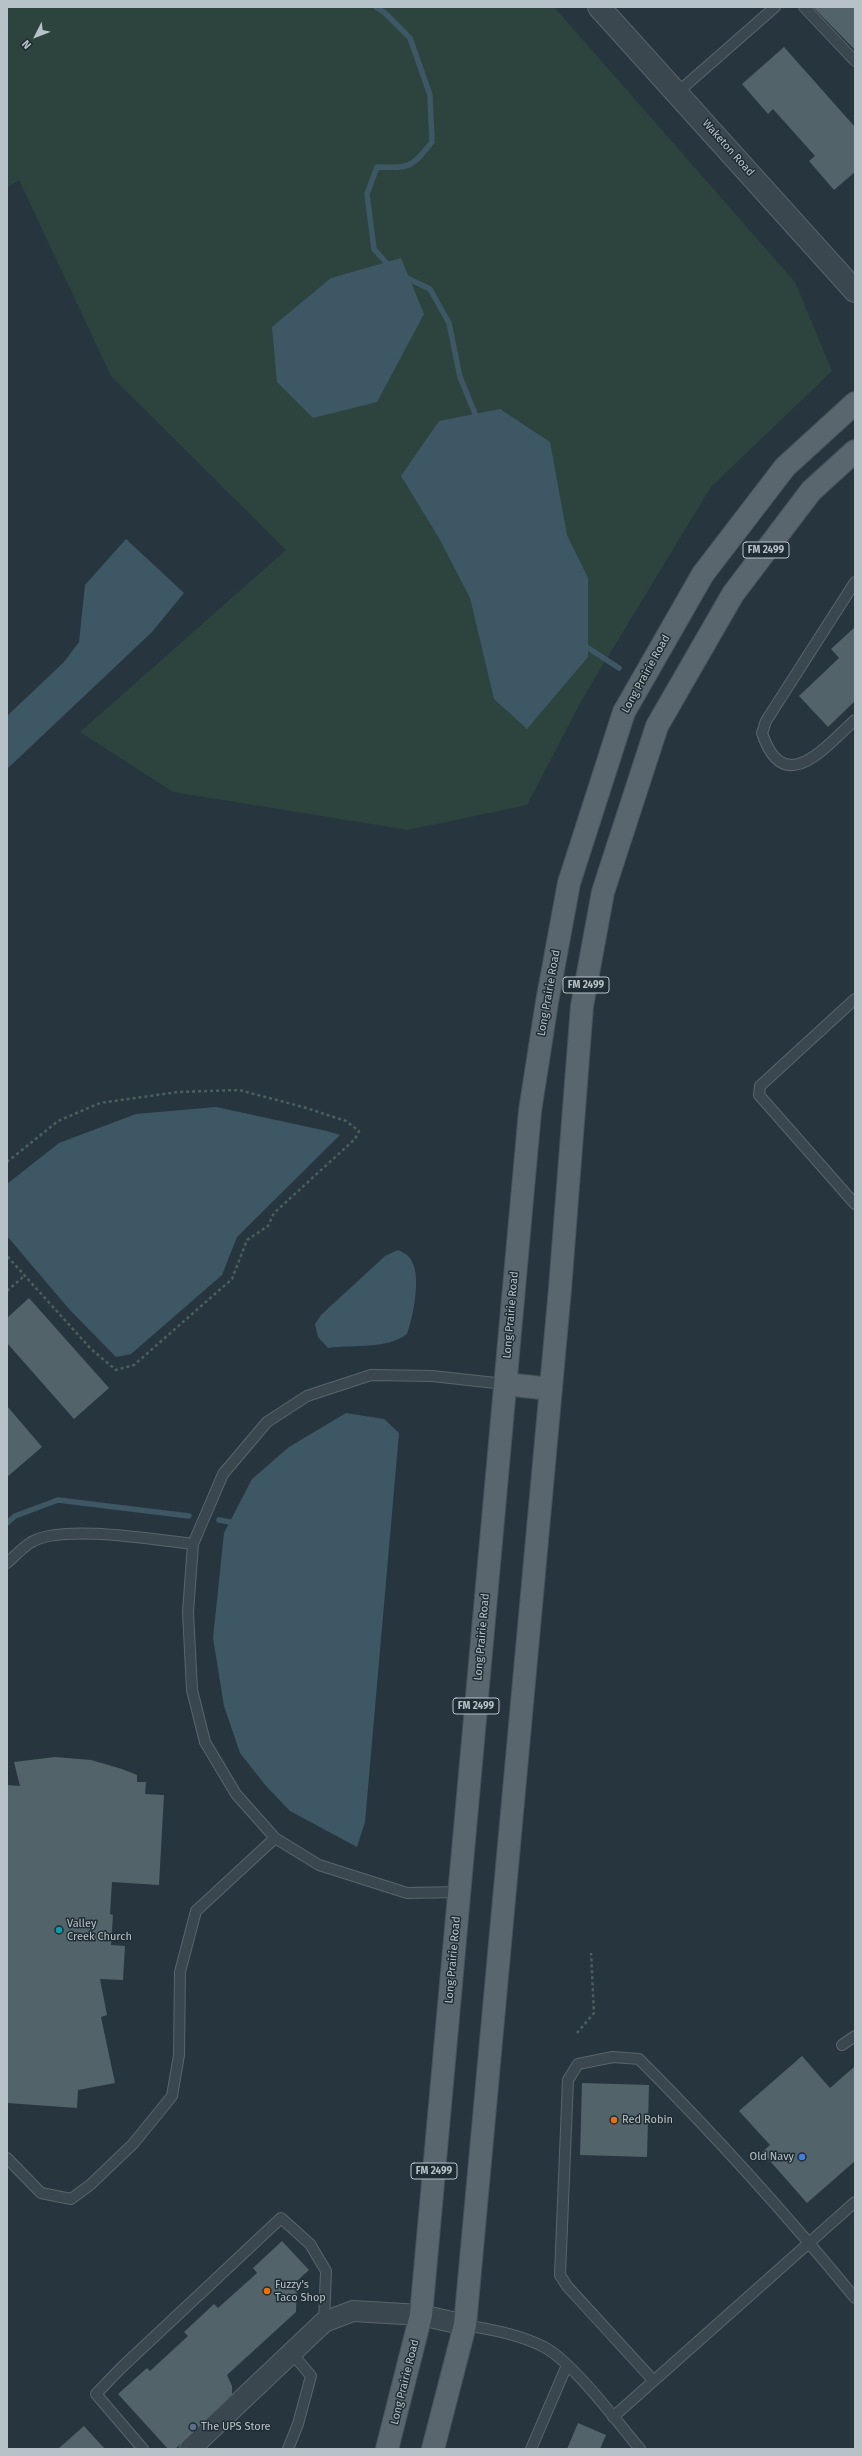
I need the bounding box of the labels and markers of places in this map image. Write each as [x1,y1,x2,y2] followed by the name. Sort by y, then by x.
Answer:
[67,1917,132,1943] place label: Valley Creek Church
[54,1925,64,1935] marker: Valley Creek Church
[622,2113,673,2127] place label: Red Robin
[609,2115,619,2125] marker: Red Robin
[750,2150,794,2164] place label: Old Navy
[797,2152,807,2162] marker: Old Navy
[275,2278,326,2304] place label: Fuzzy's Taco Shop
[262,2286,272,2296] marker: Fuzzy's Taco Shop
[201,2420,271,2434] place label: The UPS Store
[188,2422,198,2432] marker: The UPS Store

